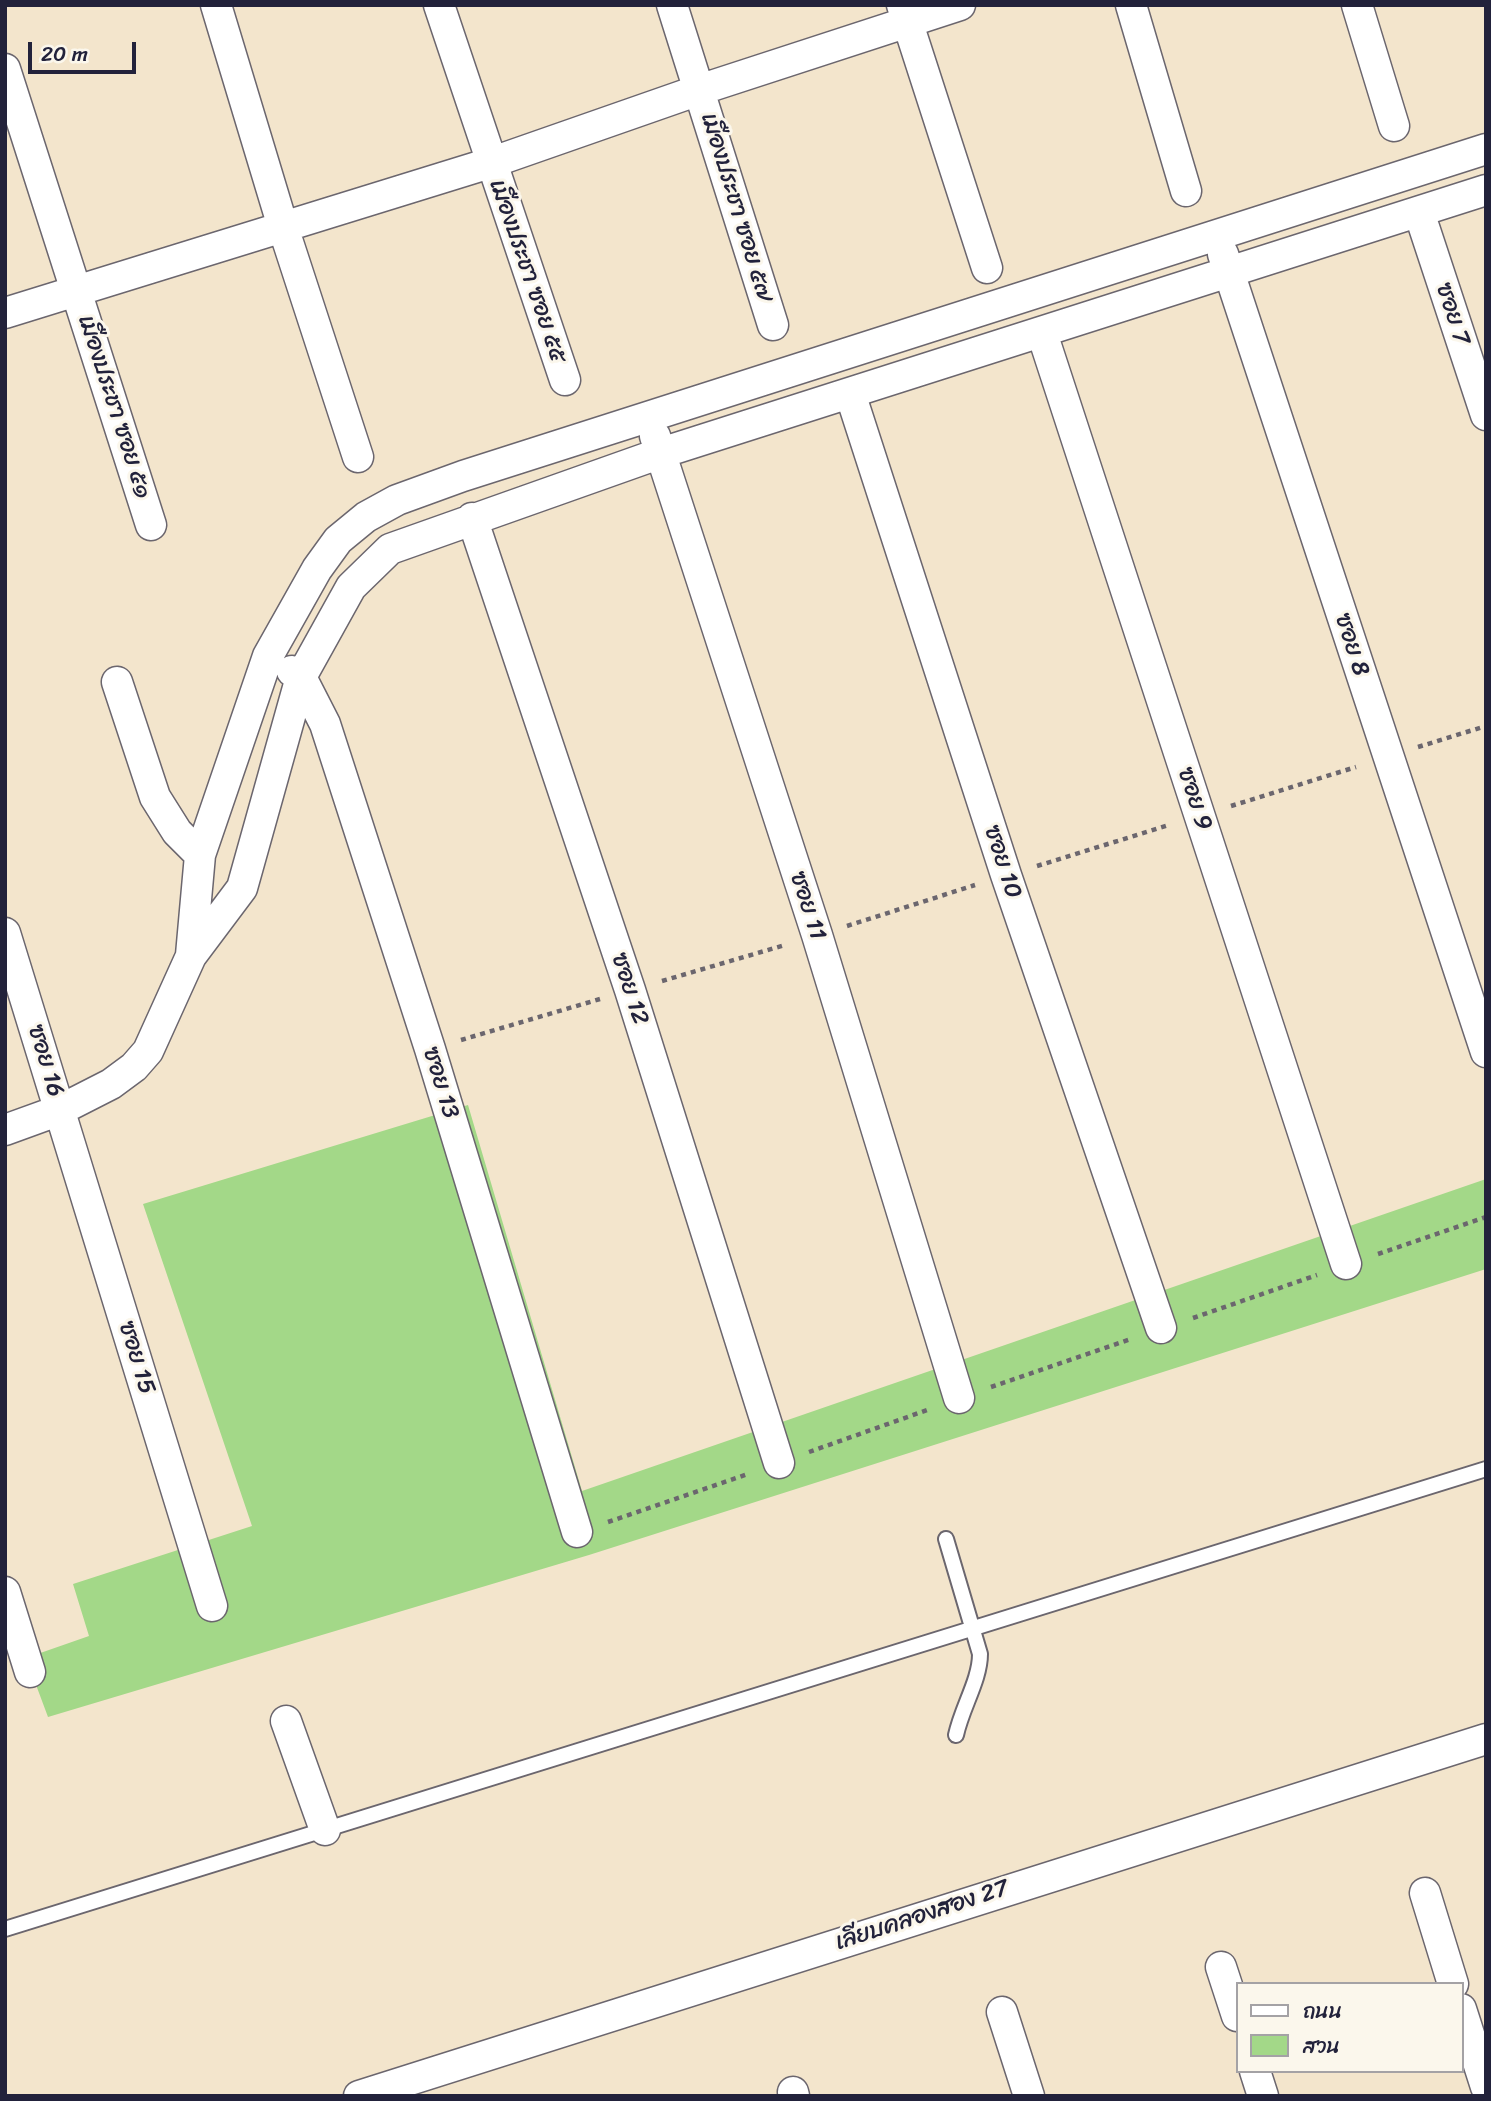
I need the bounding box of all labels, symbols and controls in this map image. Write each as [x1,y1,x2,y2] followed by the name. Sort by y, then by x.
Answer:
[32,28,140,72] scale bar
[41,35,88,73] text: 20 m
[694,109,778,305] street label: เมืองประชา ซอย ๕๗
[482,176,572,366] street label: เมืองประชา ซอย ๕๕
[1429,279,1475,349] street label: ซอย 7
[71,311,157,503] street label: เมืองประชา ซอย ๕๑
[1327,610,1375,680] street label: ซอย 8
[1170,764,1218,834] street label: ซอย 9
[977,822,1027,902] street label: ซอย 10
[782,868,832,944] street label: ซอย 11
[604,949,654,1029] street label: ซอย 12
[20,1022,70,1100] street label: ซอย 16
[416,1044,464,1122] street label: ซอย 13
[111,1318,161,1398] street label: ซอย 15
[832,1874,1012,1958] street label: เลียบคลองสอง 27
[1236,1982,1463,2073] legend
[1303,1992,1342,2030] text: ถนน
[1303,2027,1340,2065] text: สวน

